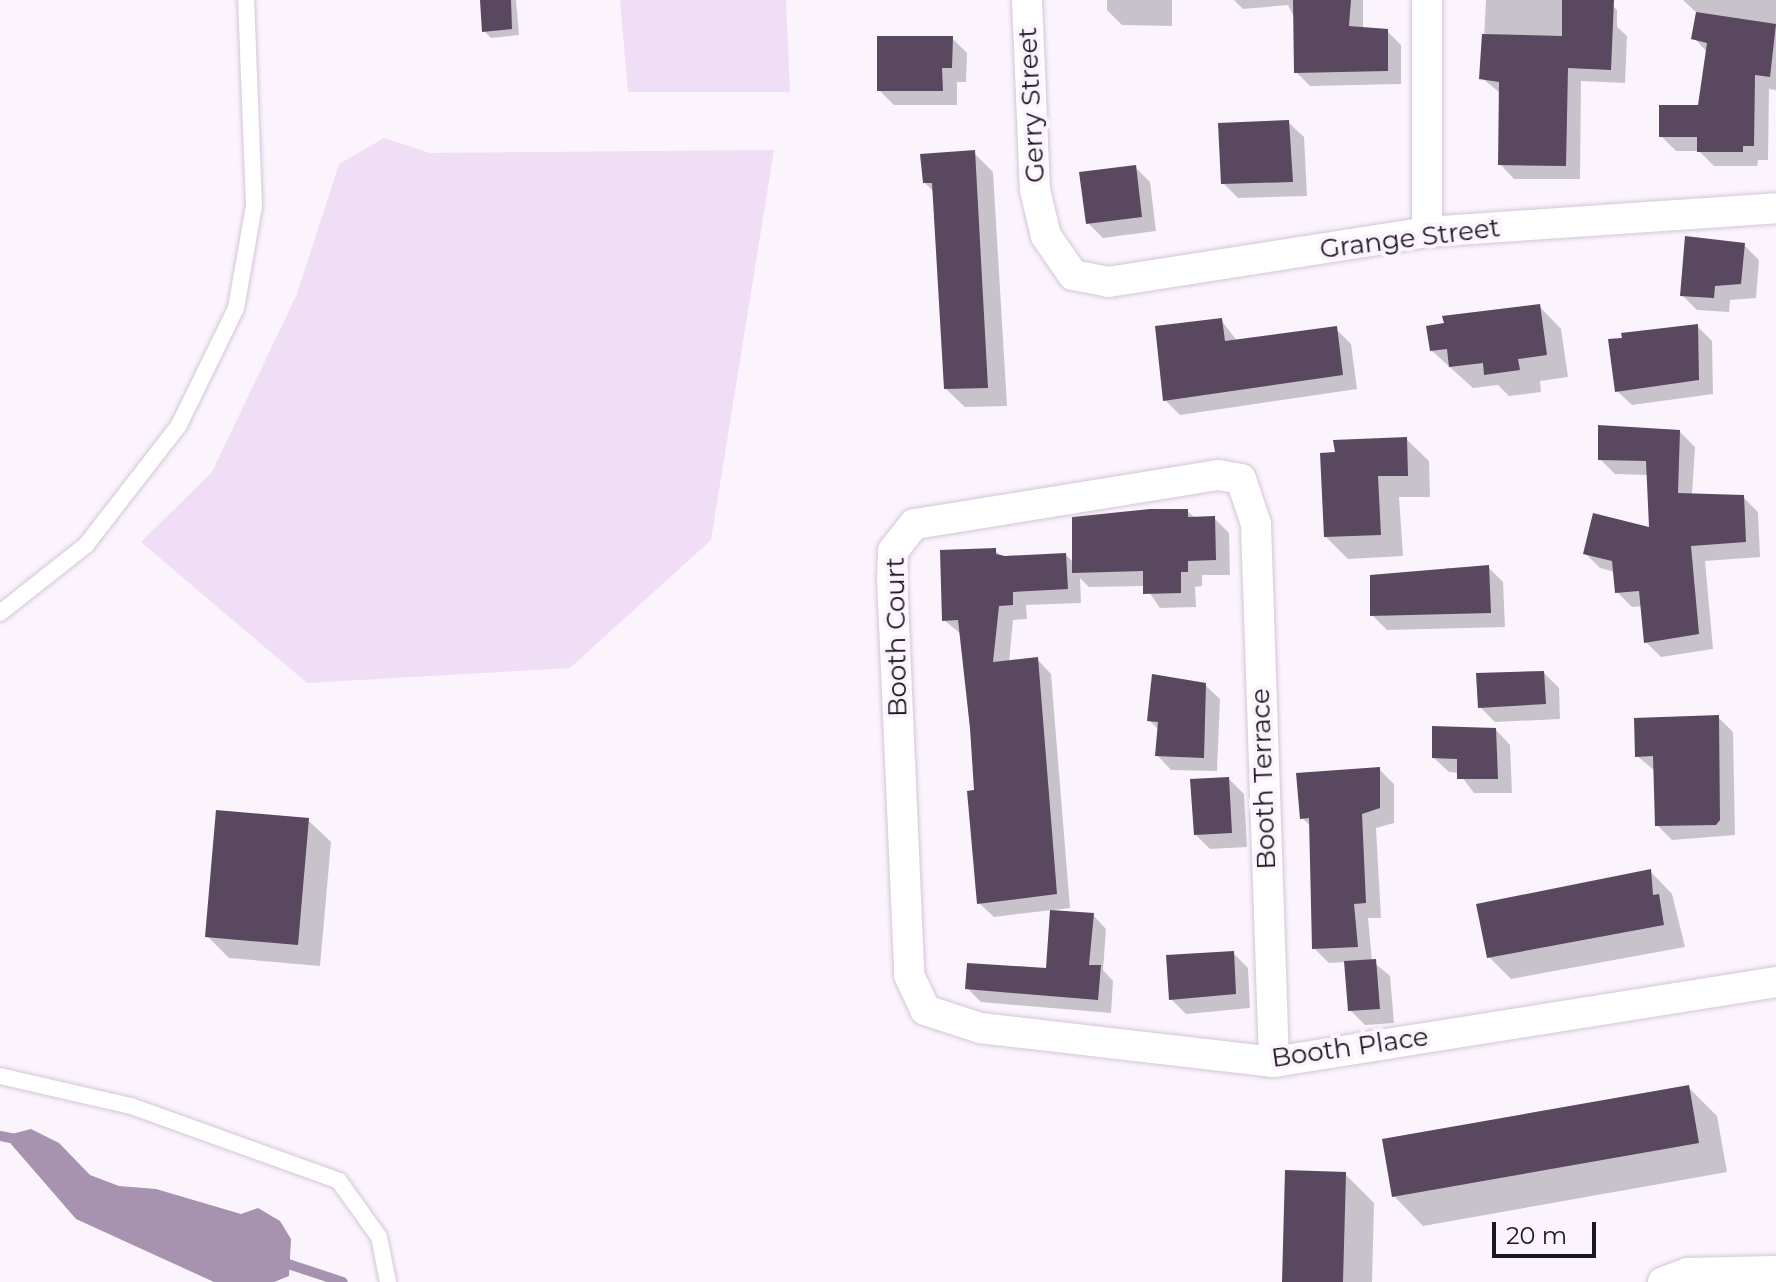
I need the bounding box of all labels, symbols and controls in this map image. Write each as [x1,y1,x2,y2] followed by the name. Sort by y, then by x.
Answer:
[1012,26,1052,184] street label: Gerry Street
[1318,212,1502,266] street label: Grange Street
[880,557,914,717] street label: Booth Court
[1245,688,1283,870] street label: Booth Terrace
[1269,1022,1431,1074] street label: Booth Place
[1496,1206,1600,1256] scale bar
[1506,1221,1567,1250] text: 20 m

